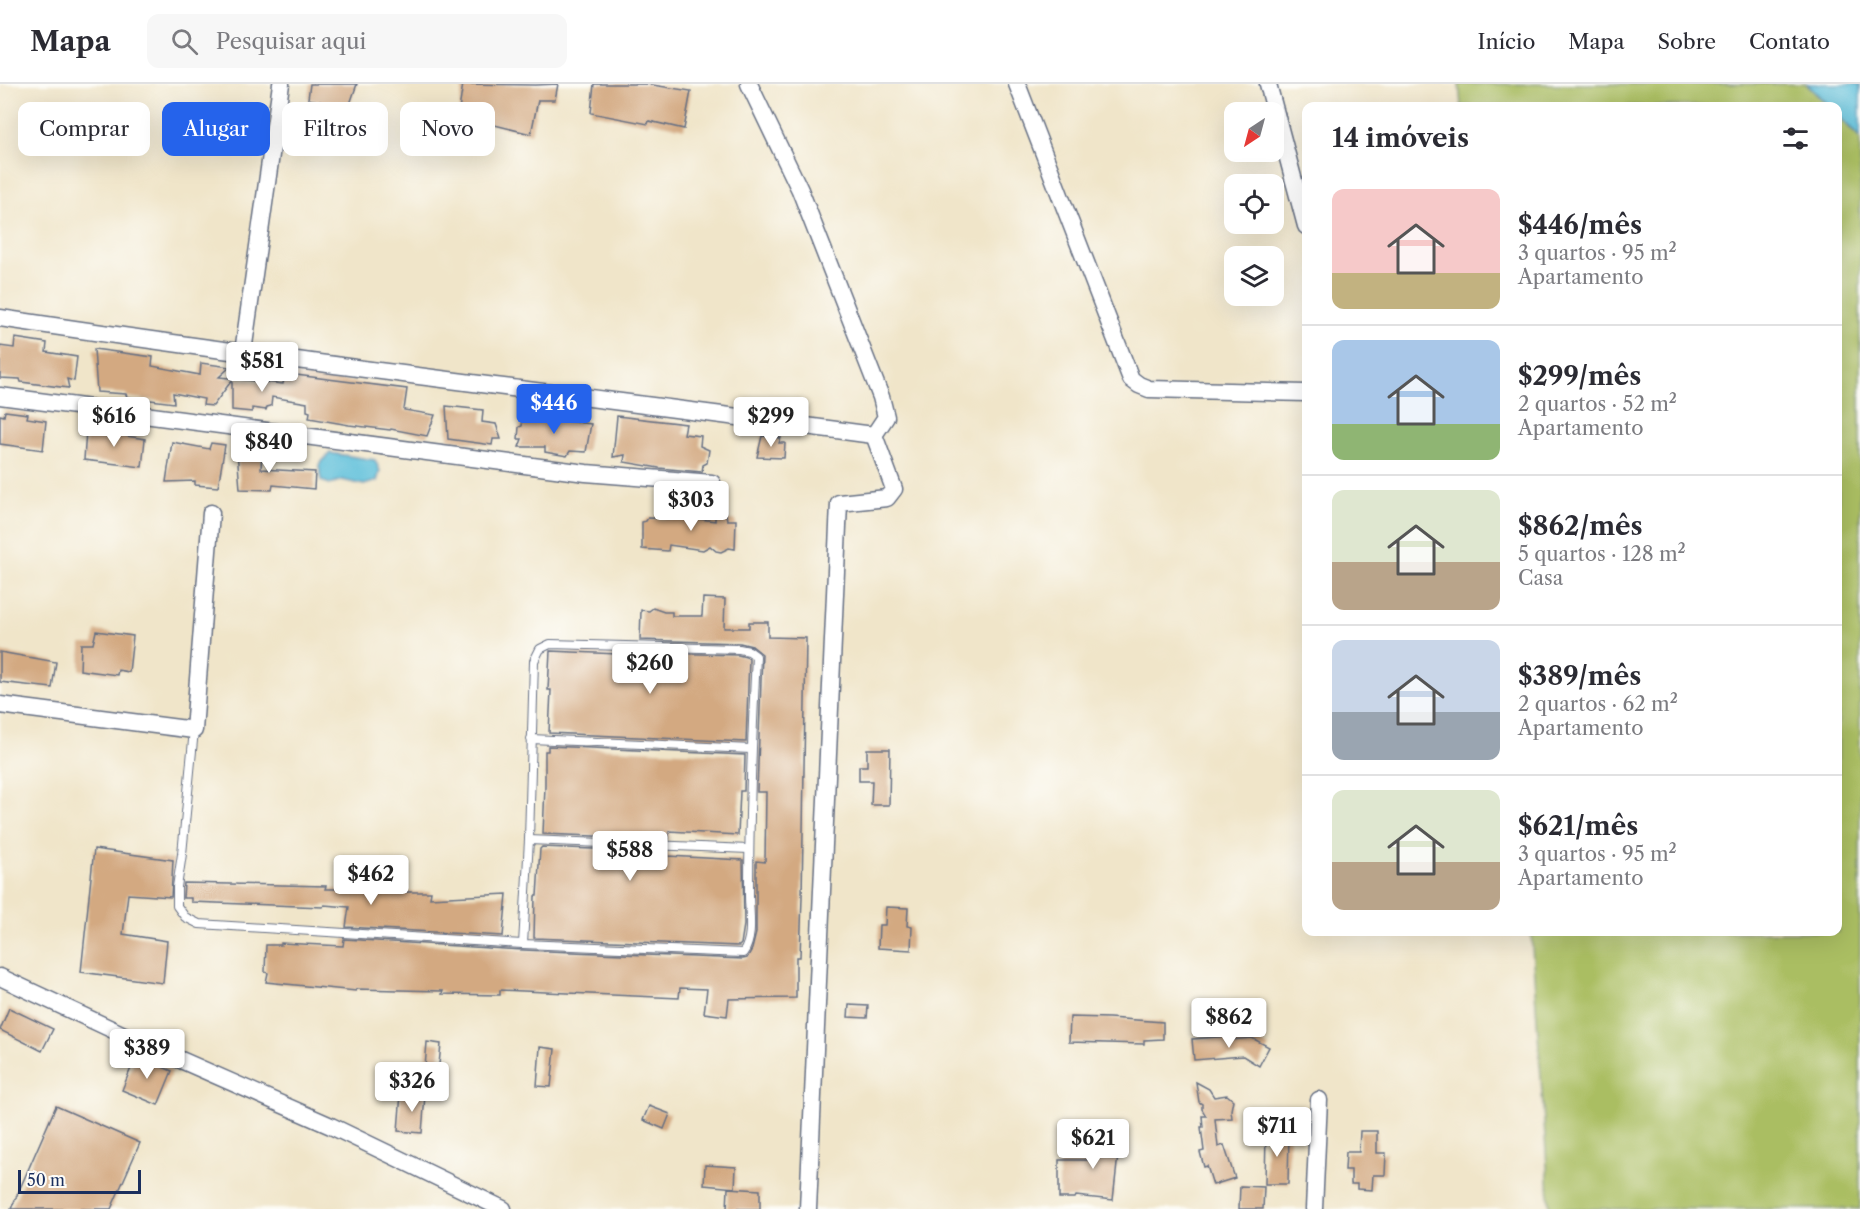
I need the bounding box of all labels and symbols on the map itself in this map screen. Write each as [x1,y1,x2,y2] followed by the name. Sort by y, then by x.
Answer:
[1224,102,1284,162] north arrow
[226,342,298,393] pin: $581
[518,384,590,435] pin: $446
[78,397,150,448] pin: $616
[735,397,807,448] pin: $299
[233,423,305,474] pin: $840
[655,481,727,532] pin: $303
[614,644,686,695] pin: $260
[594,831,666,882] pin: $588
[335,855,407,906] pin: $462
[1193,998,1265,1049] pin: $862
[111,1029,183,1080] pin: $389
[376,1062,448,1113] pin: $326
[1241,1107,1313,1158] pin: $711
[1057,1119,1129,1170] pin: $621
[18,1167,141,1194] scale bar

